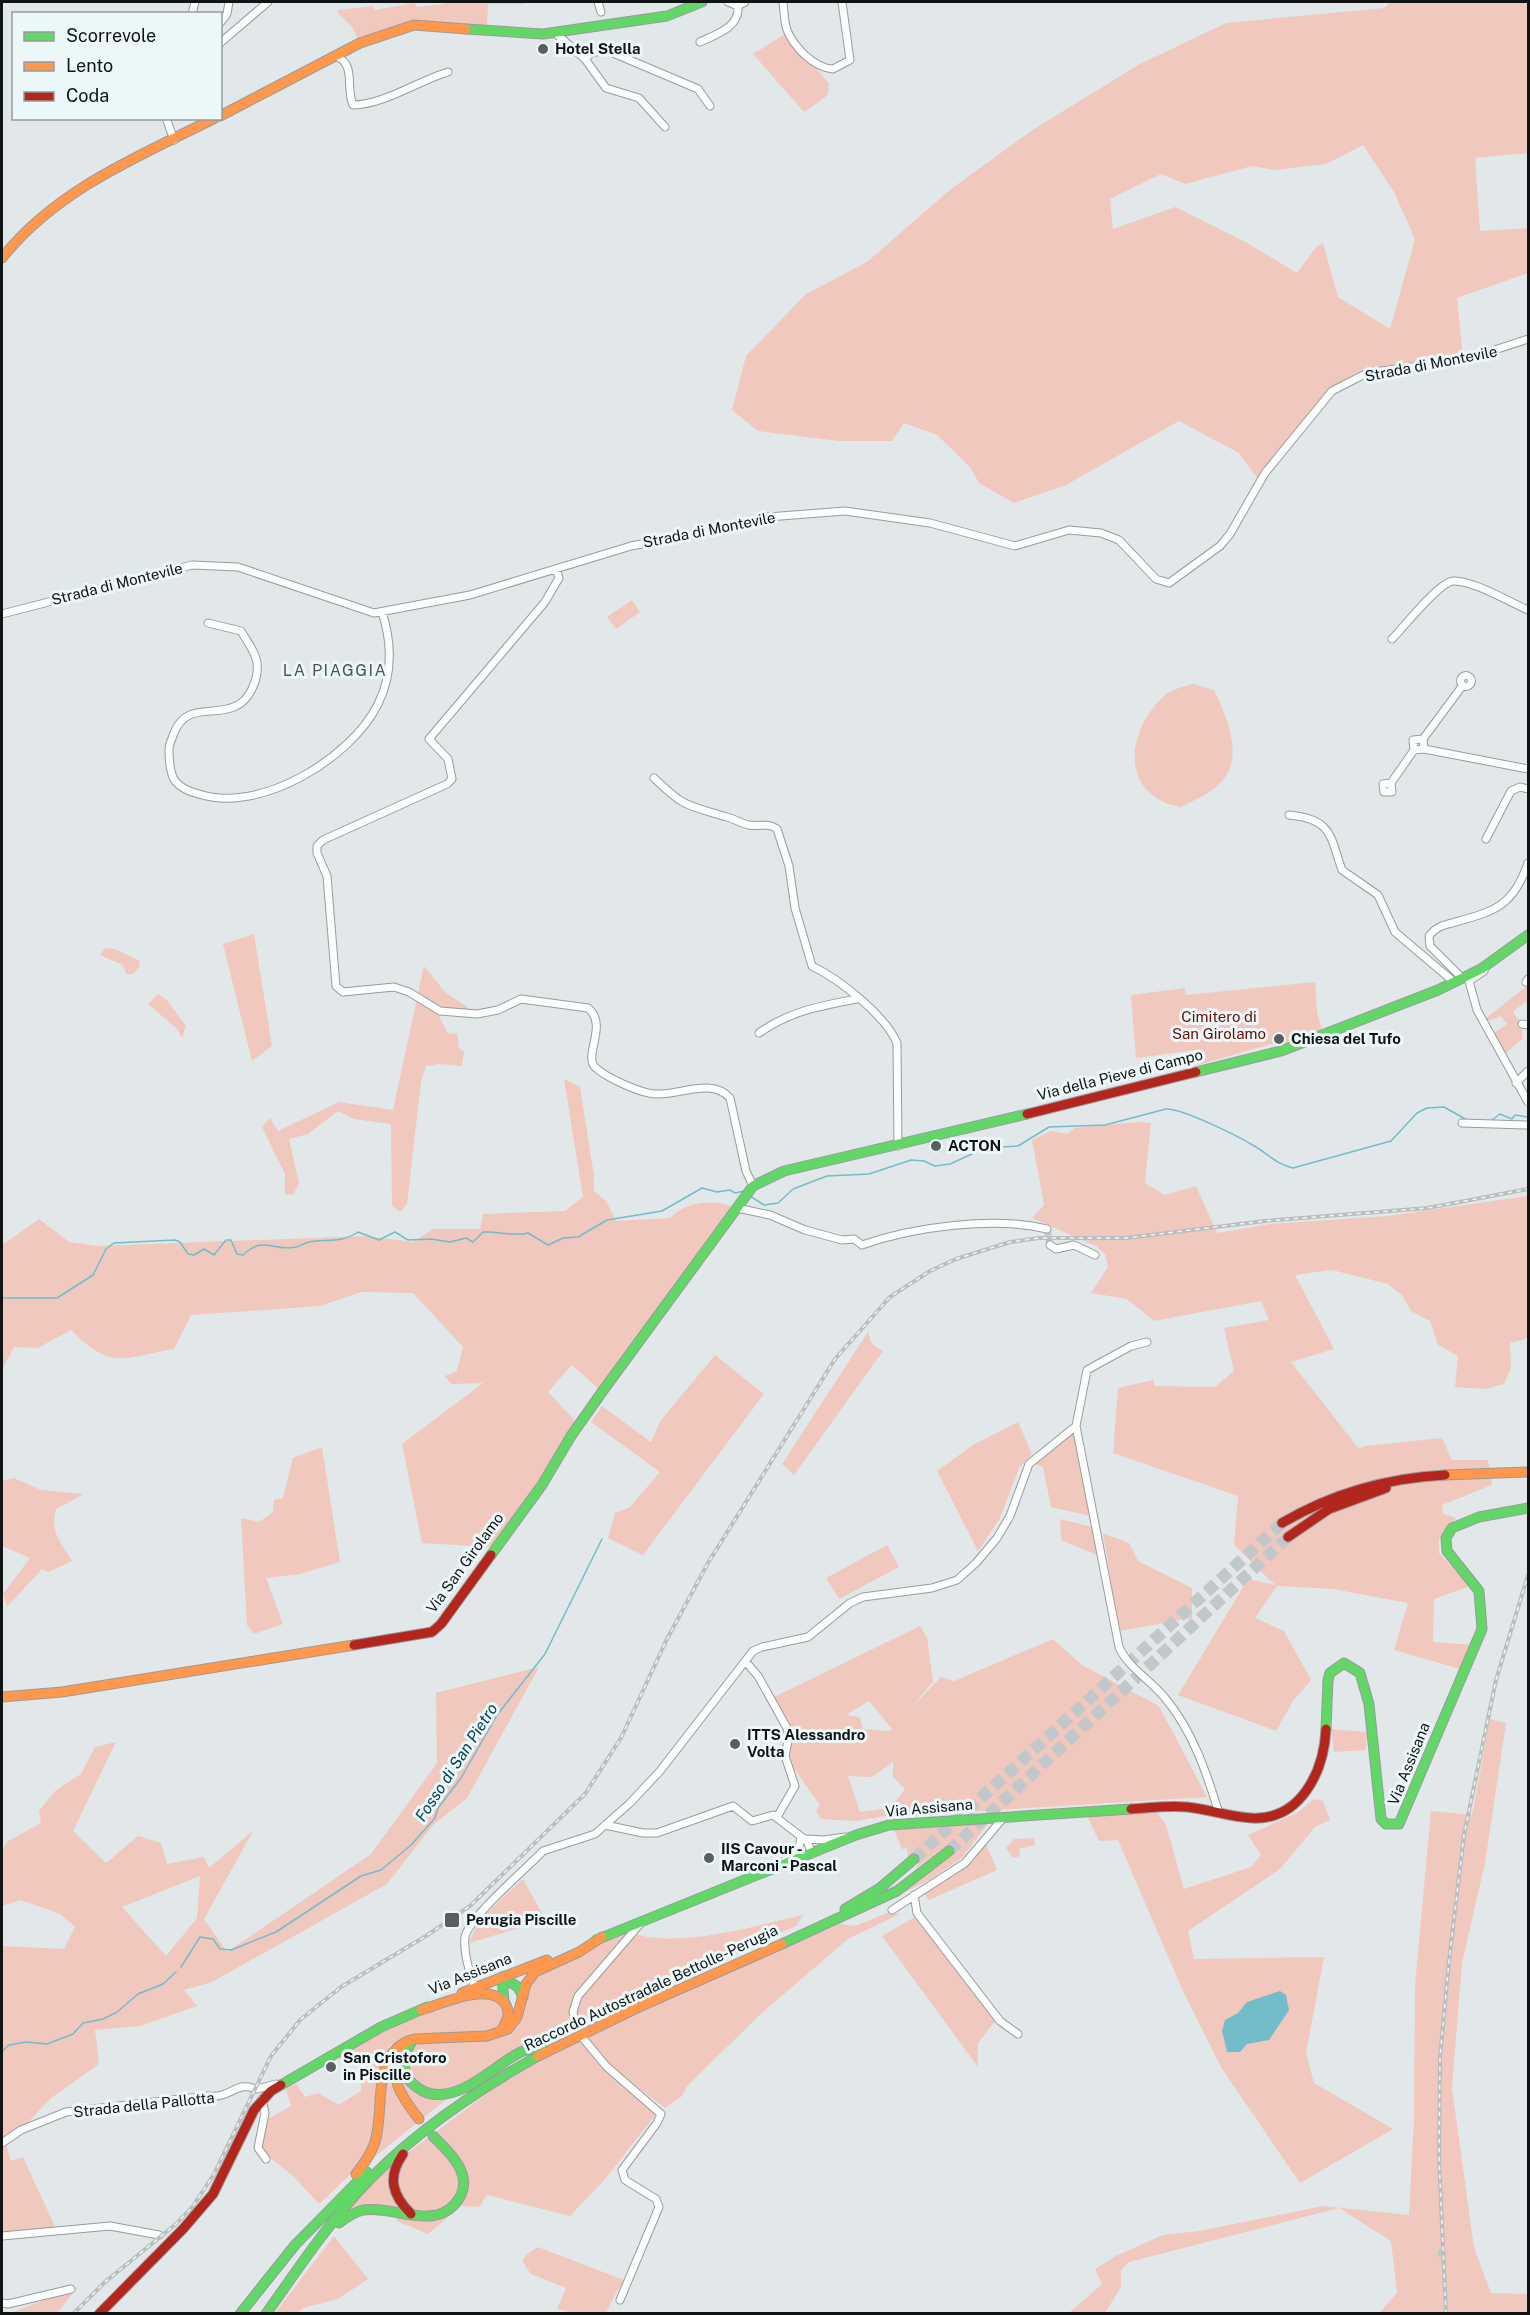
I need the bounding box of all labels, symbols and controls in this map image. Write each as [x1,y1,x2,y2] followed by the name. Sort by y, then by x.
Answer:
[12,12,222,120] legend
[66,25,156,46] text: Scorrevole
[555,40,641,57] place label: Hotel Stella
[536,42,550,56] marker: Hotel Stella
[66,55,113,76] text: Lento
[66,85,109,106] text: Coda
[1363,342,1499,385] street label: Strada di Montevile
[641,508,777,551] street label: Strada di Montevile
[50,559,184,608] street label: Strada di Montevile
[283,661,387,680] district label: LA PIAGGIA
[1172,1008,1266,1042] park label: Cimitero di San Girolamo
[1291,1030,1401,1047] place label: Chiesa del Tufo
[1272,1032,1286,1046] marker: Chiesa del Tufo
[1035,1046,1204,1103] street label: Via della Pieve di Campo
[948,1137,1001,1154] place label: ACTON
[929,1139,943,1153] marker: ACTON
[423,1509,507,1616] street label: Via San Girolamo
[411,1699,502,1825] water label: Fosso di San Pietro
[1384,1720,1433,1808] street label: Via Assisana
[747,1726,866,1760] place label: ITTS Alessandro Volta
[728,1737,742,1751] marker: ITTS Alessandro Volta
[884,1795,973,1820] street label: Via Assisana
[721,1840,837,1874] place label: IIS Cavour - Marconi - Pascal
[702,1851,716,1865] marker: IIS Cavour - Marconi - Pascal
[443,1911,461,1929] marker: Perugia Piscille
[466,1911,576,1928] place label: Perugia Piscille
[521,1921,780,2054] street label: Raccordo Autostradale Bettolle-Perugia
[426,1949,514,1998] street label: Via Assisana
[343,2049,447,2083] place label: San Cristoforo in Piscille
[324,2060,338,2074] marker: San Cristoforo in Piscille
[73,2089,215,2120] street label: Strada della Pallotta

